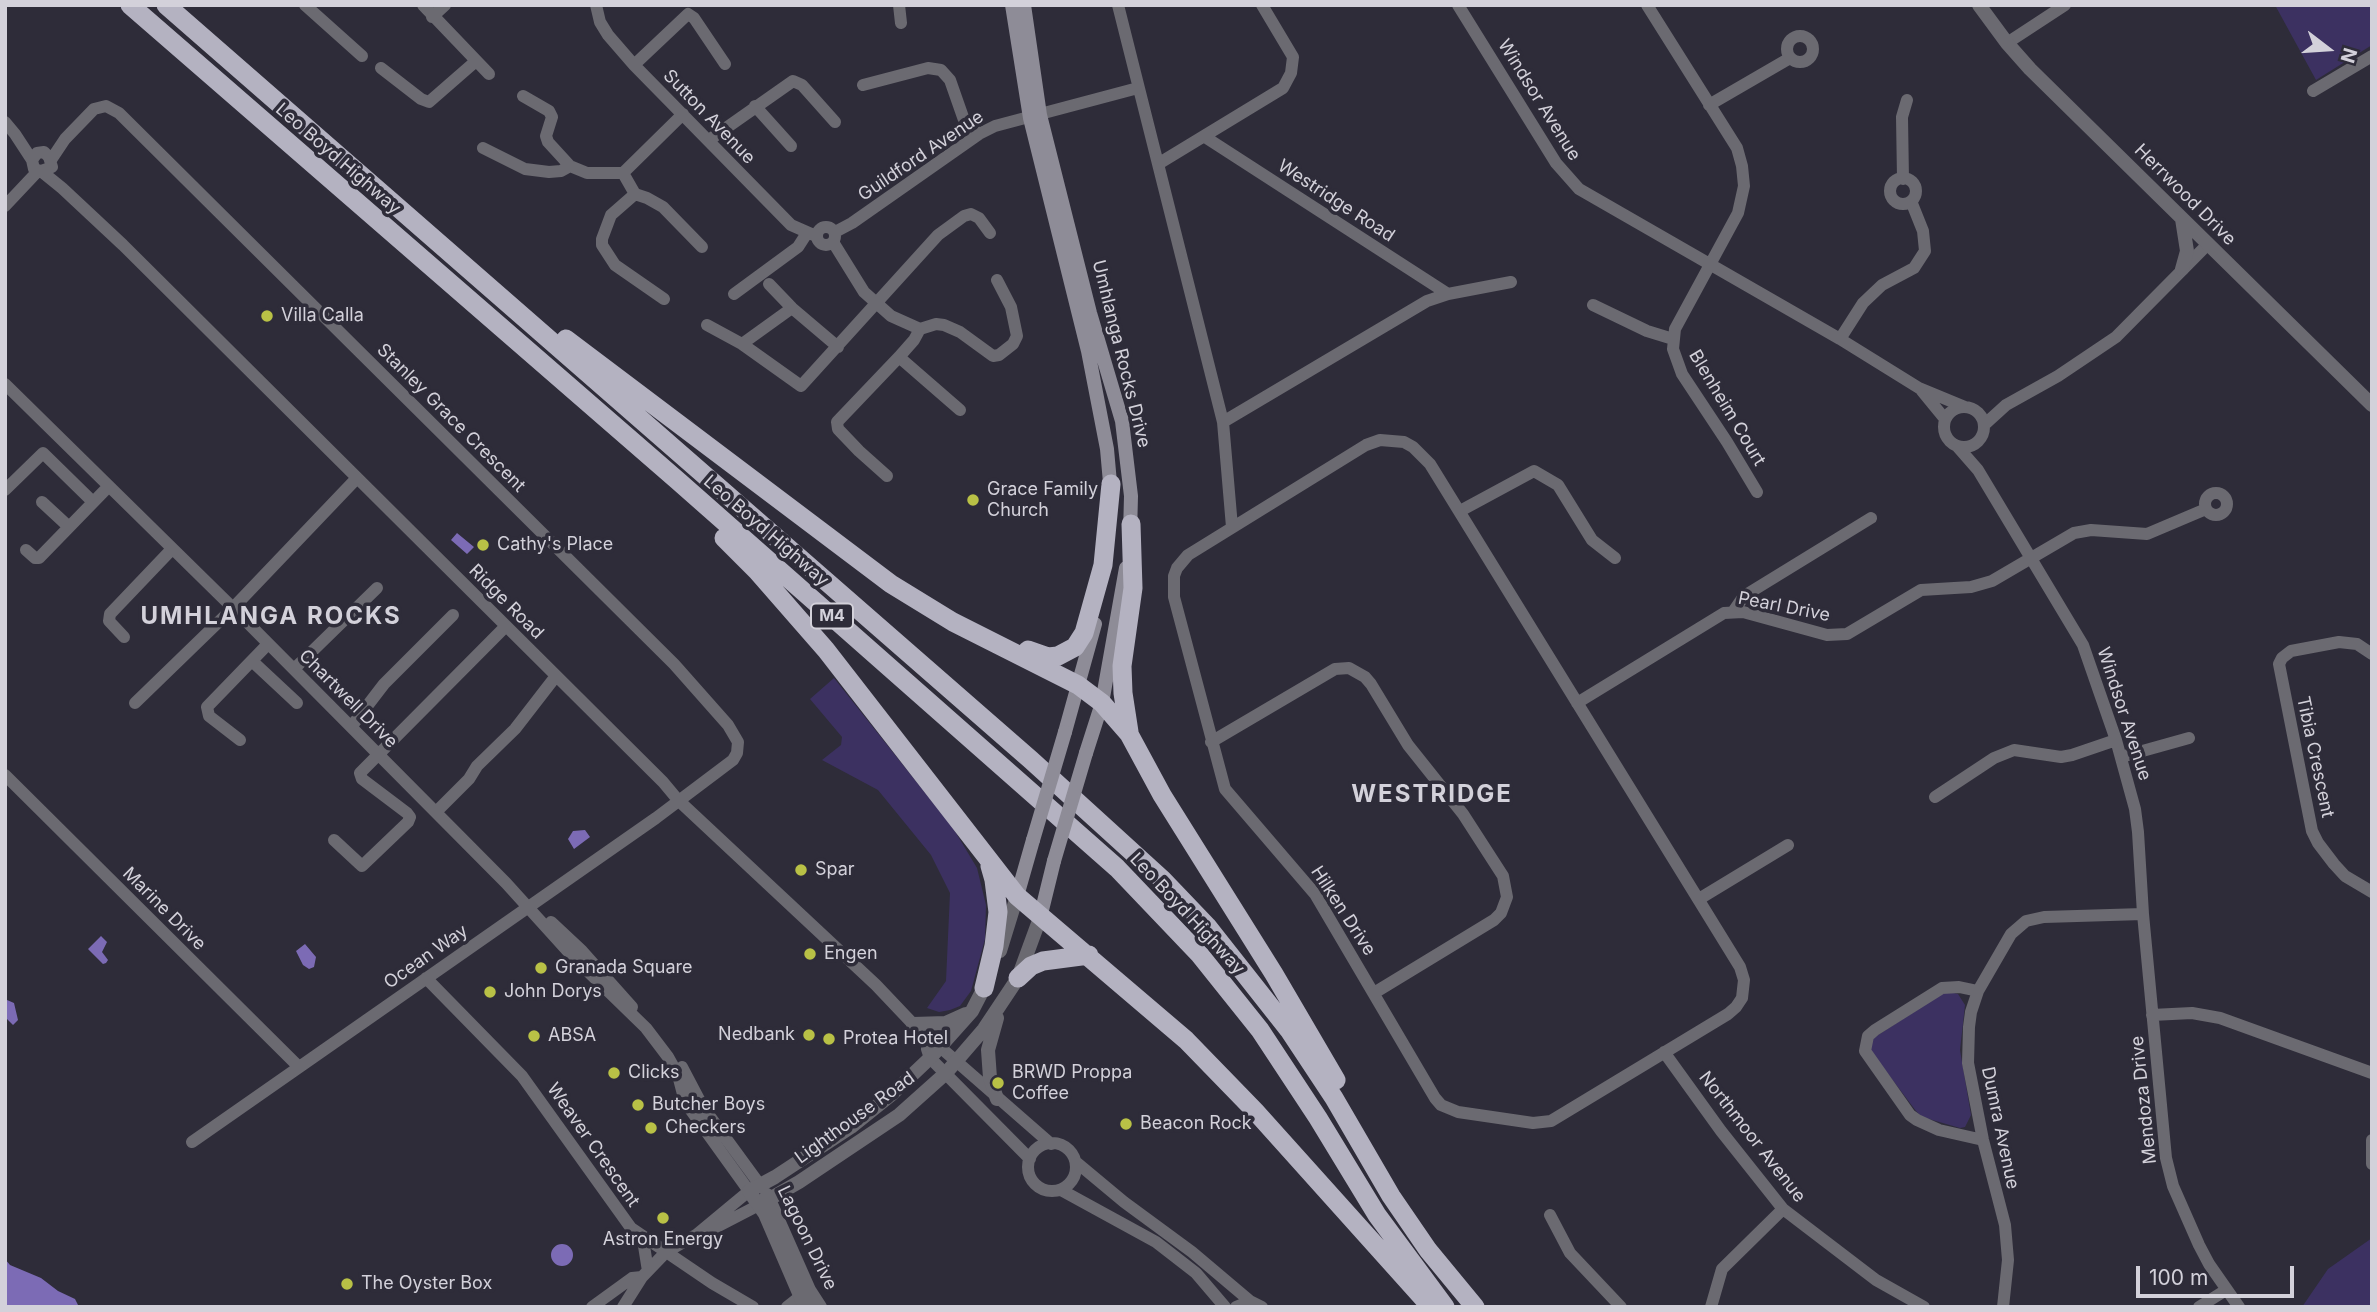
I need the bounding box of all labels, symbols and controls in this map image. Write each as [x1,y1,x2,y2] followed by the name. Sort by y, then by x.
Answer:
[2293,14,2363,84] north arrow
[1493,35,1585,165] street label: Windsor Avenue
[2335,45,2362,66] text: N
[658,65,760,169] street label: Sutton Avenue
[271,99,405,219] street label: Leo Boyd Highway
[854,106,988,206] street label: Guildford Avenue
[2130,140,2240,250] street label: Herrwood Drive
[1273,155,1399,247] street label: Westridge Road
[1087,258,1155,450] street label: Umhlanga Rocks Drive
[281,305,364,327] place label: Villa Calla
[259,308,275,324] marker: Villa Calla
[372,339,530,497] street label: Stanley Grace Crescent
[1684,346,1770,470] street label: Blenheim Court
[699,471,833,591] street label: Leo Boyd Highway
[987,479,1098,522] place label: Grace Family Church
[965,492,981,508] marker: Grace Family Church
[497,534,613,556] place label: Cathy's Place
[475,537,491,553] marker: Cathy's Place
[464,560,548,644] street label: Ridge Road
[1736,587,1832,627] street label: Pearl Drive
[142,603,400,631] district label: UMHLANGA ROCKS
[811,604,853,628] road number: M4
[294,645,402,753] street label: Chartwell Drive
[2092,645,2156,783] street label: Windsor Avenue
[2292,694,2338,820] street label: Tibia Crescent
[1352,781,1512,809] district label: WESTRIDGE
[1125,849,1249,979] street label: Leo Boyd Highway
[815,859,855,881] place label: Spar
[793,862,809,878] marker: Spar
[1306,862,1380,960] street label: Hilken Drive
[118,863,210,955] street label: Marine Drive
[380,920,472,994] street label: Ocean Way
[824,943,878,965] place label: Engen
[802,946,818,962] marker: Engen
[555,957,693,979] place label: Granada Square
[533,960,549,976] marker: Granada Square
[504,981,602,1003] place label: John Dorys
[482,984,498,1000] marker: John Dorys
[718,1024,795,1046] place label: Nedbank
[548,1025,596,1047] place label: ABSA
[801,1027,817,1043] marker: Nedbank
[526,1028,542,1044] marker: ABSA
[843,1028,948,1050] place label: Protea Hotel
[821,1031,837,1047] marker: Protea Hotel
[2127,1035,2161,1165] street label: Mendoza Drive
[628,1062,680,1084] place label: Clicks
[1012,1062,1132,1104] place label: BRWD Proppa Coffee
[606,1065,622,1081] marker: Clicks
[1976,1065,2024,1191] street label: Dumra Avenue
[791,1067,919,1169] street label: Lighthouse Road
[1694,1067,1810,1207] street label: Northmoor Avenue
[990,1075,1006,1091] marker: BRWD Proppa Coffee
[542,1079,644,1211] street label: Weaver Crescent
[652,1094,765,1116] place label: Butcher Boys
[630,1097,646,1113] marker: Butcher Boys
[1140,1113,1252,1135] place label: Beacon Rock
[1118,1116,1134,1132] marker: Beacon Rock
[665,1117,746,1139] place label: Checkers
[643,1120,659,1136] marker: Checkers
[772,1182,842,1294] street label: Lagoon Drive
[655,1210,671,1226] marker: Astron Energy
[603,1229,723,1251] place label: Astron Energy
[2139,1252,2296,1296] scale bar
[2149,1265,2208,1290] text: 100 m
[361,1273,492,1295] place label: The Oyster Box
[339,1276,355,1292] marker: The Oyster Box

